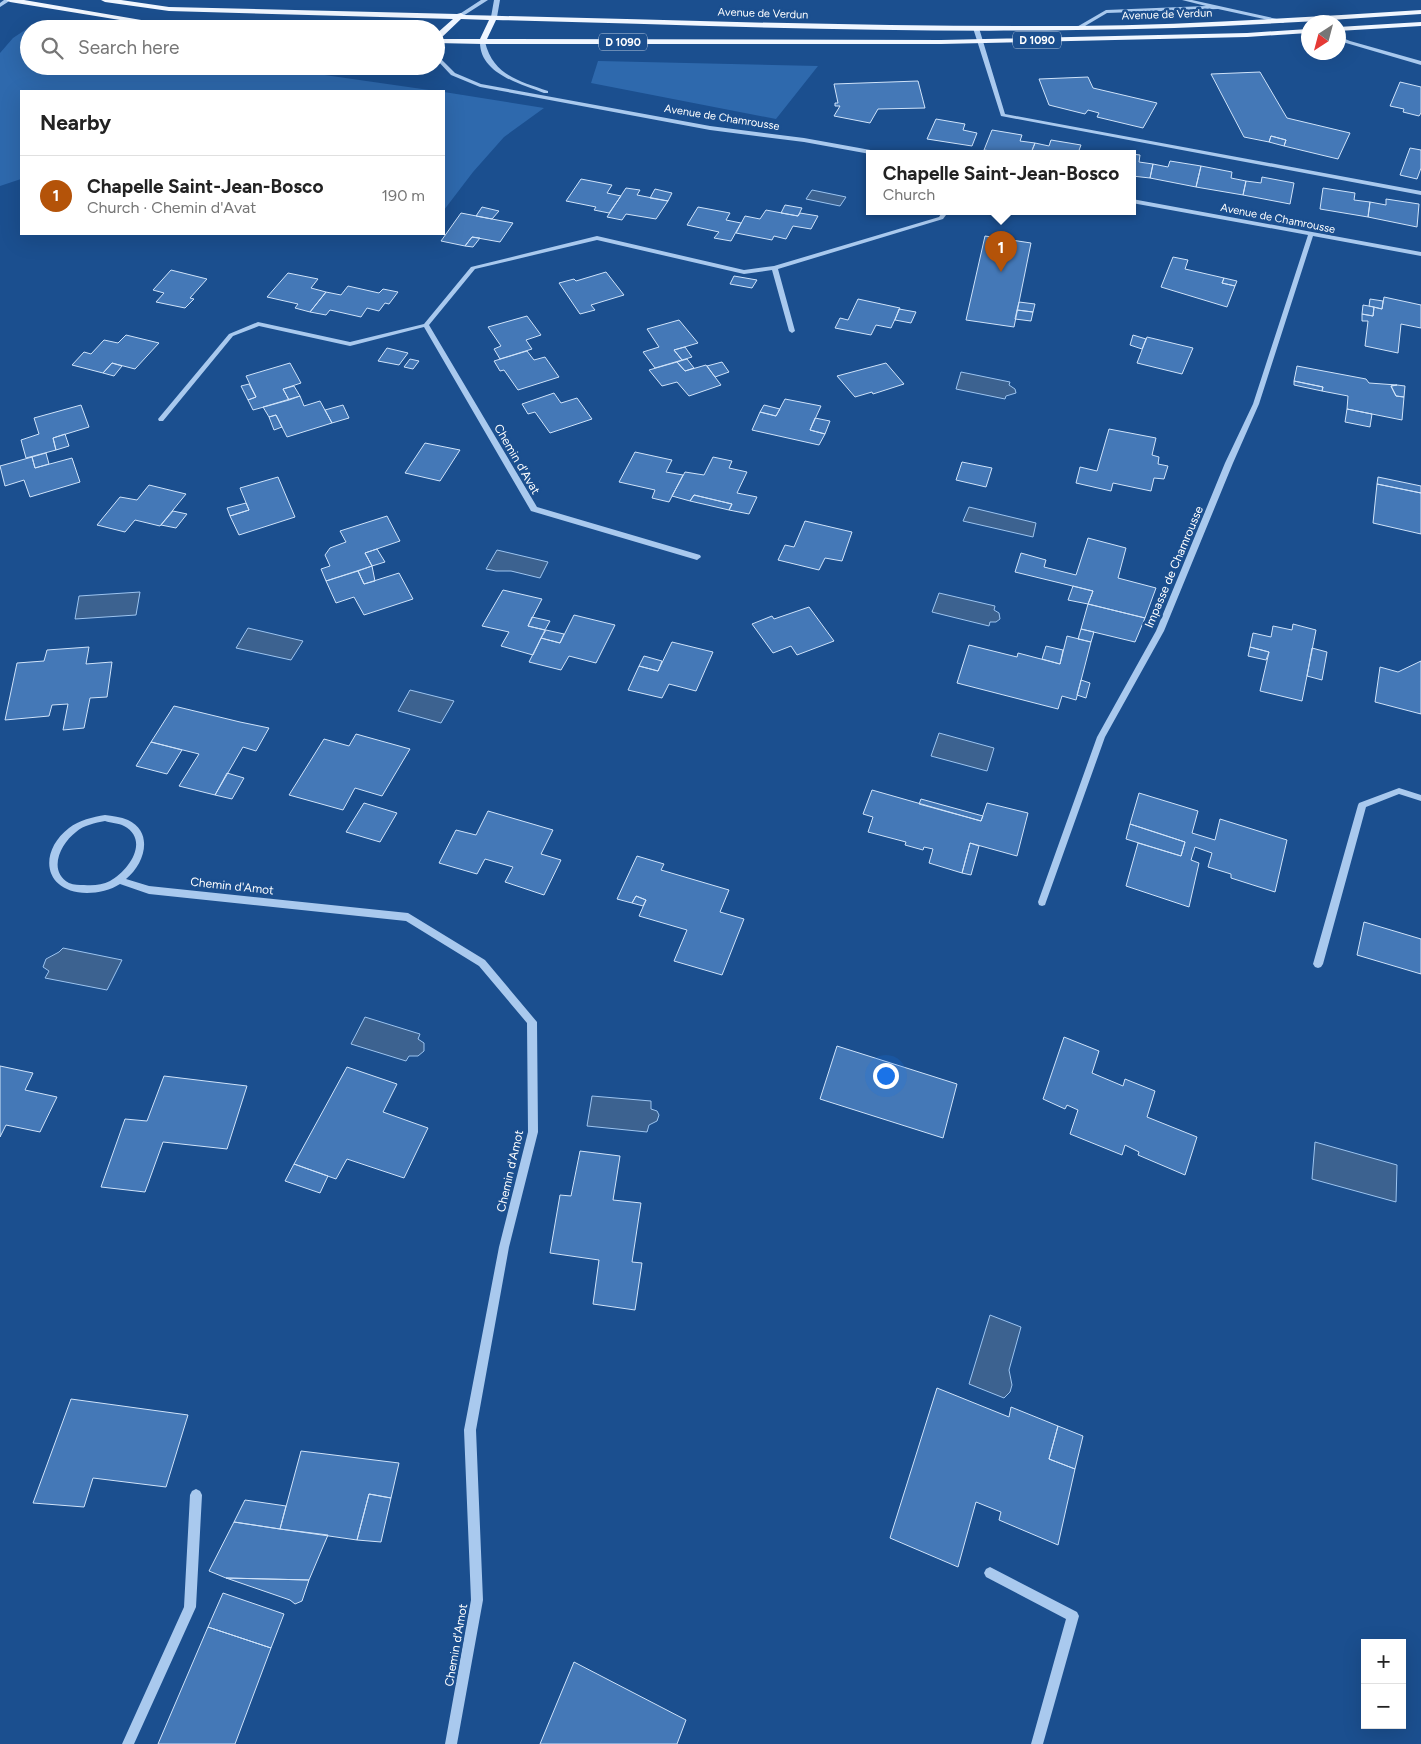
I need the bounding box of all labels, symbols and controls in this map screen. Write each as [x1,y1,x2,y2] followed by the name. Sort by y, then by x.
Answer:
[717,5,809,22] street label: Avenue de Verdun
[1121,6,1213,23] street label: Avenue de Verdun
[1301,15,1346,60] north arrow
[20,20,445,75] search box
[1013,32,1061,48] road number: D 1090
[38,34,66,62] icon: search
[599,34,647,51] road number: D 1090
[78,36,180,59] text: Search here
[663,102,781,133] street label: Avenue de Chamrousse
[40,110,111,135] text: Nearby
[866,150,1136,215] popup
[883,162,1119,185] text: Chapelle Saint-Jean-Bosco
[87,175,324,198] text: Chapelle Saint-Jean-Bosco
[883,185,935,204] text: Church
[53,186,59,205] text: 1
[382,186,425,205] text: 190 m
[87,198,256,217] text: Church · Chemin d'Avat
[1219,201,1336,236] street label: Avenue de Chamrousse
[985,231,1017,272] pin: 1
[491,421,543,497] street label: Chemin d'Avat
[1142,504,1206,630] street label: Impasse de Chamrousse
[190,875,275,897] street label: Chemin d'Amot
[873,1063,899,1089] your location
[494,1128,526,1213] street label: Chemin d'Amot
[442,1602,470,1687] street label: Chemin d'Amot
[1361,1639,1406,1729] map controls
[1361,1639,1406,1684] button: +
[1361,1684,1406,1729] button: −

